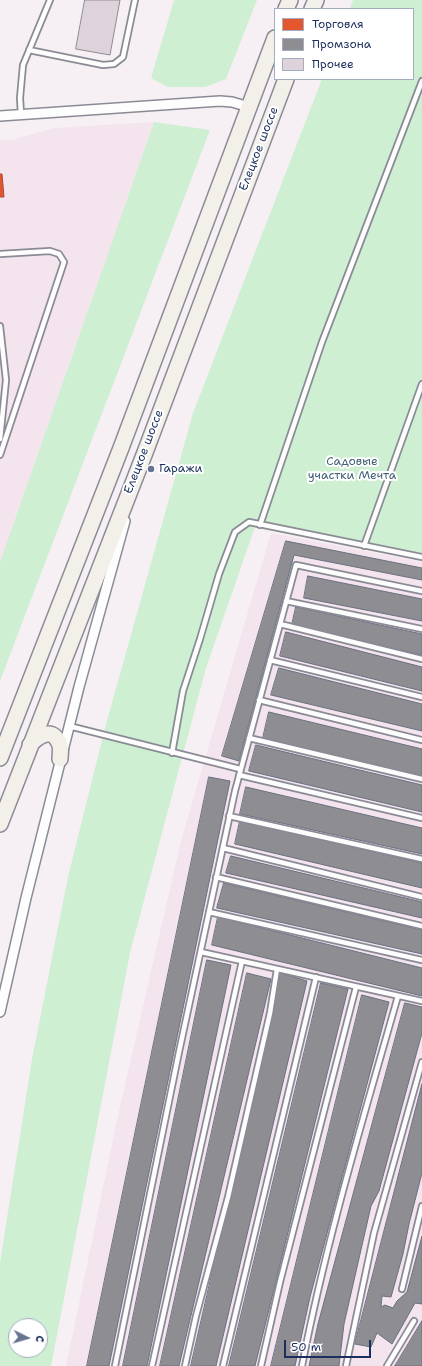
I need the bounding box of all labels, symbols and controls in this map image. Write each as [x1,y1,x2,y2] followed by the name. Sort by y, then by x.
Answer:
[274,8,414,80] legend
[312,16,364,32] text: Торговля
[312,36,371,52] text: Промзона
[312,56,354,72] text: Прочее
[236,105,282,193] street label: Елецкое шоссе
[121,408,167,496] street label: Елецкое шоссе
[308,455,396,483] park label: Садовые участки Мечта
[159,462,202,476] place label: Гаражи
[146,464,156,474] marker: Гаражи
[8,1318,48,1358] north arrow
[286,1332,373,1358] scale bar
[32,1335,47,1343] text: С
[291,1339,321,1355] text: 50 m

